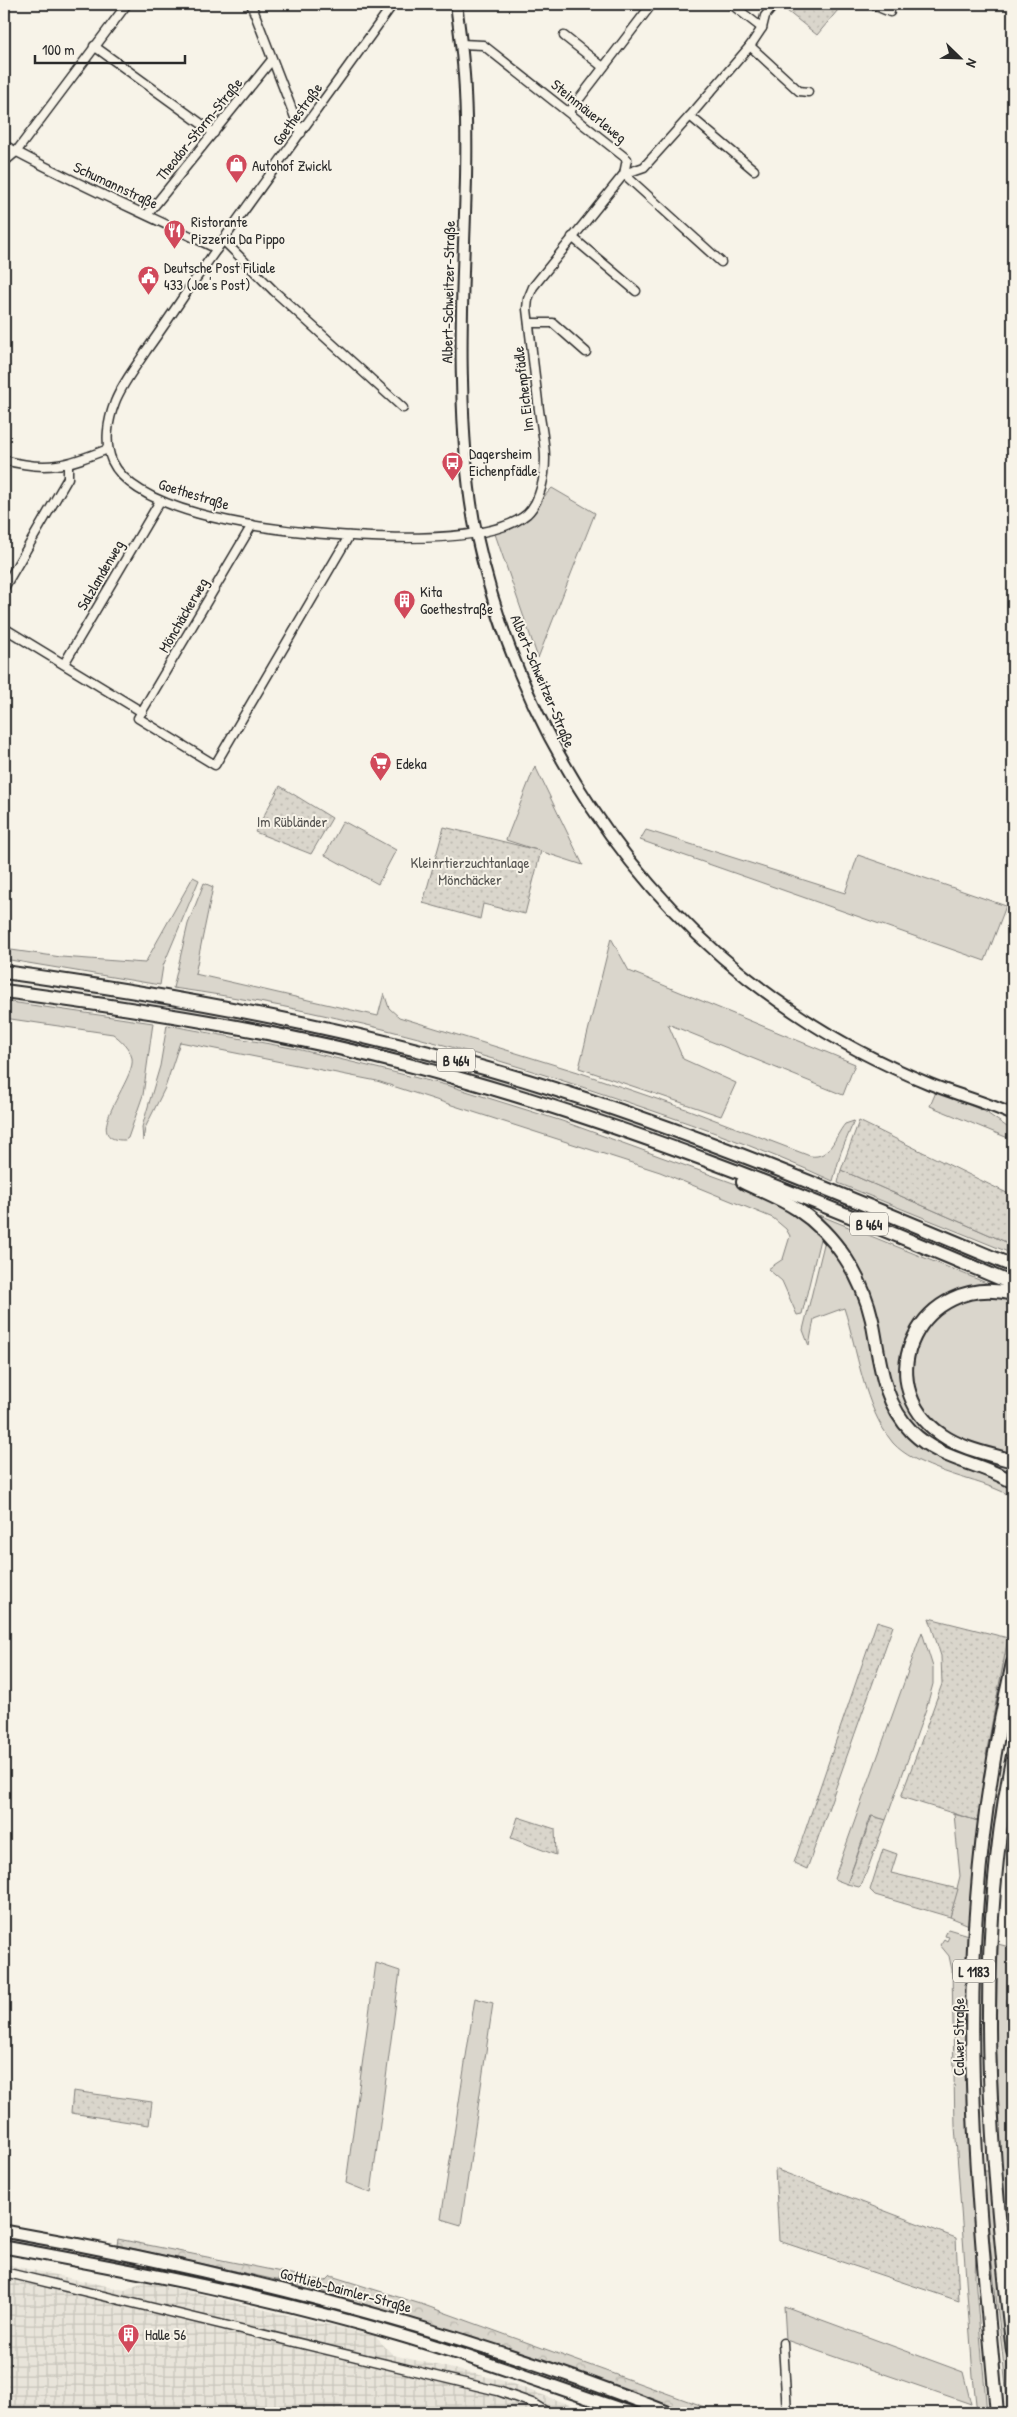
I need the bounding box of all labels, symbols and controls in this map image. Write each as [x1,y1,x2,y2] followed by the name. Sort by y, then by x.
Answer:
[35,32,185,64] scale bar
[934,32,984,82] north arrow
[42,39,75,60] text: 100 m
[962,56,983,71] text: N
[151,73,247,185] street label: Theodor-Storm-Straße
[547,74,631,148] street label: Steinmäuerleweg
[267,78,327,150] street label: Goethestraße
[224,153,248,184] shop icon: Autohof Zwickl
[252,155,332,176] place label: Autohof Zwickl
[70,156,162,214] street label: Schumannstraße
[191,211,285,249] place label: Ristorante Pizzeria Da Pippo
[163,218,187,249] restaurant icon: Ristorante Pizzeria Da Pippo
[436,220,460,364] street label: Albert-Schweitzer-Straße
[164,257,275,295] place label: Deutsche Post Filiale 433 (Joe's Post)
[136,264,160,295] public building icon: Deutsche Post Filiale 433 (Joe's Post)
[507,345,539,433] street label: Im Eichenpfädle
[469,443,537,481] place label: Dagersheim Eichenpfädle
[441,450,465,481] bus stop icon: Dagersheim Eichenpfädle
[156,473,232,515] street label: Goethestraße
[71,536,129,614] street label: Salzlandenweg
[153,573,213,656] street label: Mönchäckerweg
[420,581,493,619] place label: Kita Goethestraße
[392,588,416,619] building icon: Kita Goethestraße
[505,611,581,751] street label: Albert-Schweitzer-Straße
[368,751,392,782] supermarket icon: Edeka
[396,753,427,774] place label: Edeka
[257,811,327,832] park label: Im Rübländer
[411,852,529,890] park label: Kleinrtierzuchtanlage Mönchäcker
[437,1048,475,1072] road number: B 464
[850,1212,888,1236] road number: B 464
[953,1960,995,1982] road number: L 1183
[948,1998,969,2076] street label: Calwer Straße
[278,2262,414,2318] street label: Gottlieb-Daimler-Straße
[117,2322,141,2353] building icon: Halle 56
[145,2324,186,2345] place label: Halle 56

